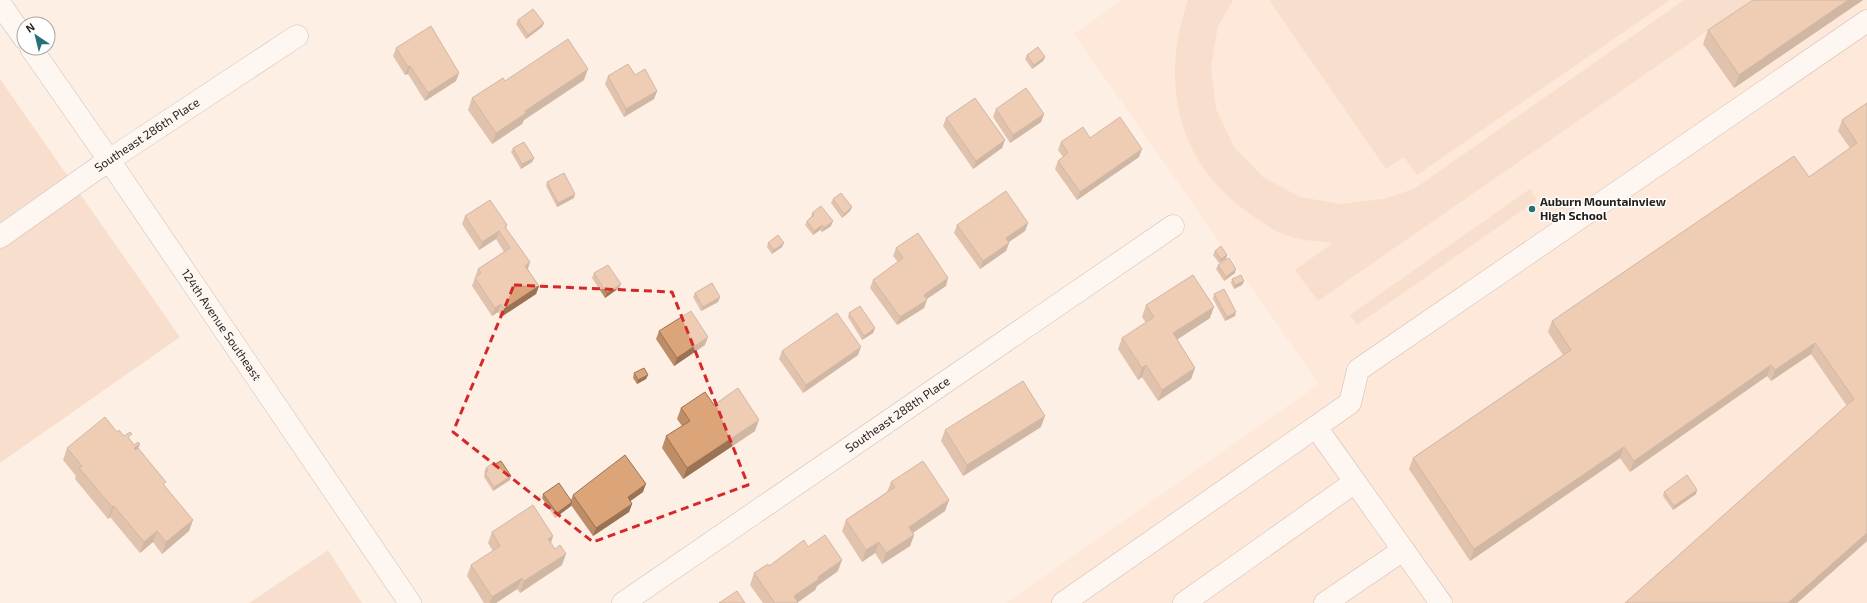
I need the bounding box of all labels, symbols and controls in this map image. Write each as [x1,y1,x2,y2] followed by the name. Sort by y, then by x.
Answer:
[16,16,56,56] north arrow
[23,20,37,35] text: N
[91,94,202,174] street label: Southeast 286th Place
[1540,194,1667,222] place label: Auburn Mountainview High School
[1527,204,1537,214] marker: Auburn Mountainview High School
[179,266,265,383] street label: 124th Avenue Southeast
[842,373,952,455] street label: Southeast 288th Place

